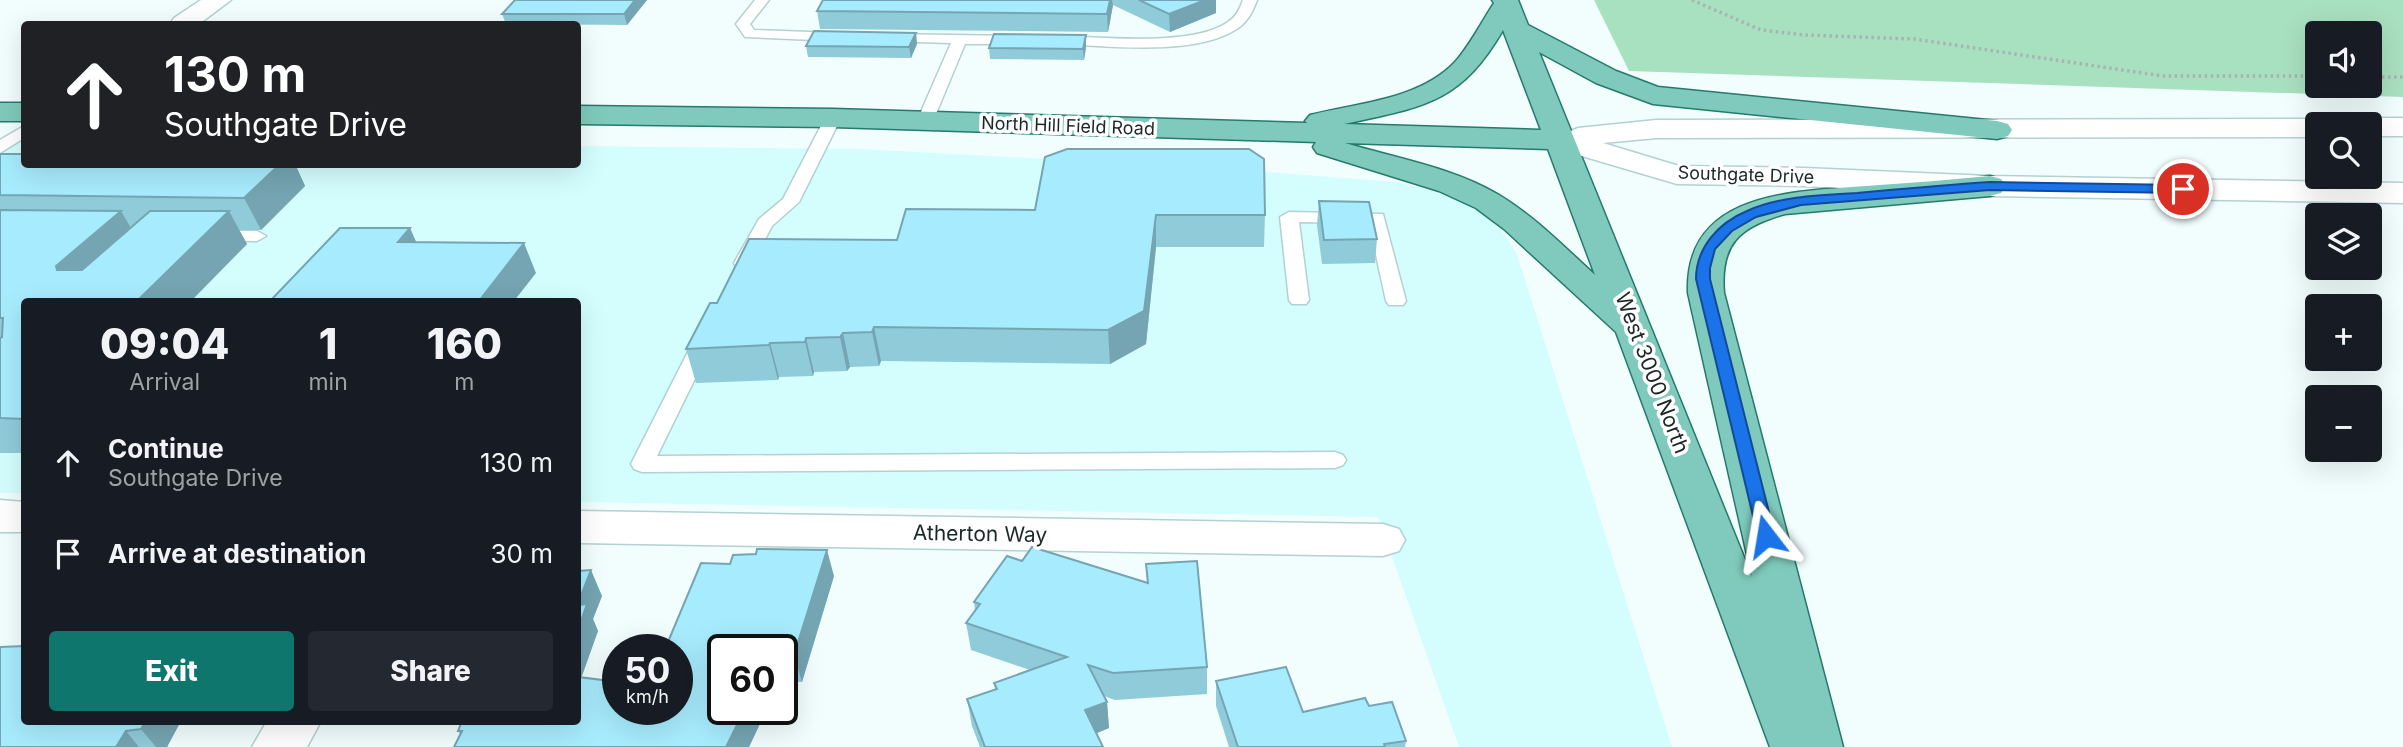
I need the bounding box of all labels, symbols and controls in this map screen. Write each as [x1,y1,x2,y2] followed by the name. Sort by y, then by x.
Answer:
[2305,21,2382,462] map controls
[2305,21,2382,98] button: sound
[164,45,306,104] text: 130 m
[49,49,140,140] icon: ahead
[164,105,407,144] text: Southgate Drive
[981,112,1155,139] street label: North Hill Field Road
[2305,112,2382,189] button: search
[2153,159,2213,219] pin
[1677,162,1815,187] street label: Southgate Drive
[2164,170,2202,208] icon: arrive
[2305,203,2382,280] button: layers
[1610,289,1695,457] street label: West 3000 North
[2305,294,2382,371] button: +
[100,318,230,369] text: 09:04
[319,318,337,369] text: 1
[427,318,502,369] text: 160
[129,368,200,396] text: Arrival
[308,368,348,396] text: min
[454,368,474,396] text: m
[2305,385,2382,462] button: −
[108,433,224,464] text: Continue
[49,444,87,482] icon: ahead
[480,447,553,478] text: 130 m
[108,464,283,492] text: Southgate Drive
[1729,499,1803,573] position arrow
[913,520,1048,547] street label: Atherton Way
[49,535,87,573] icon: arrive
[108,538,367,569] text: Arrive at destination
[490,538,553,569] text: 30 m
[49,631,294,711] button: Exit
[308,631,553,711] button: Share
[707,634,798,725] speed limit sign: 60
[625,649,670,691] text: 50
[626,686,669,707] text: km/h

